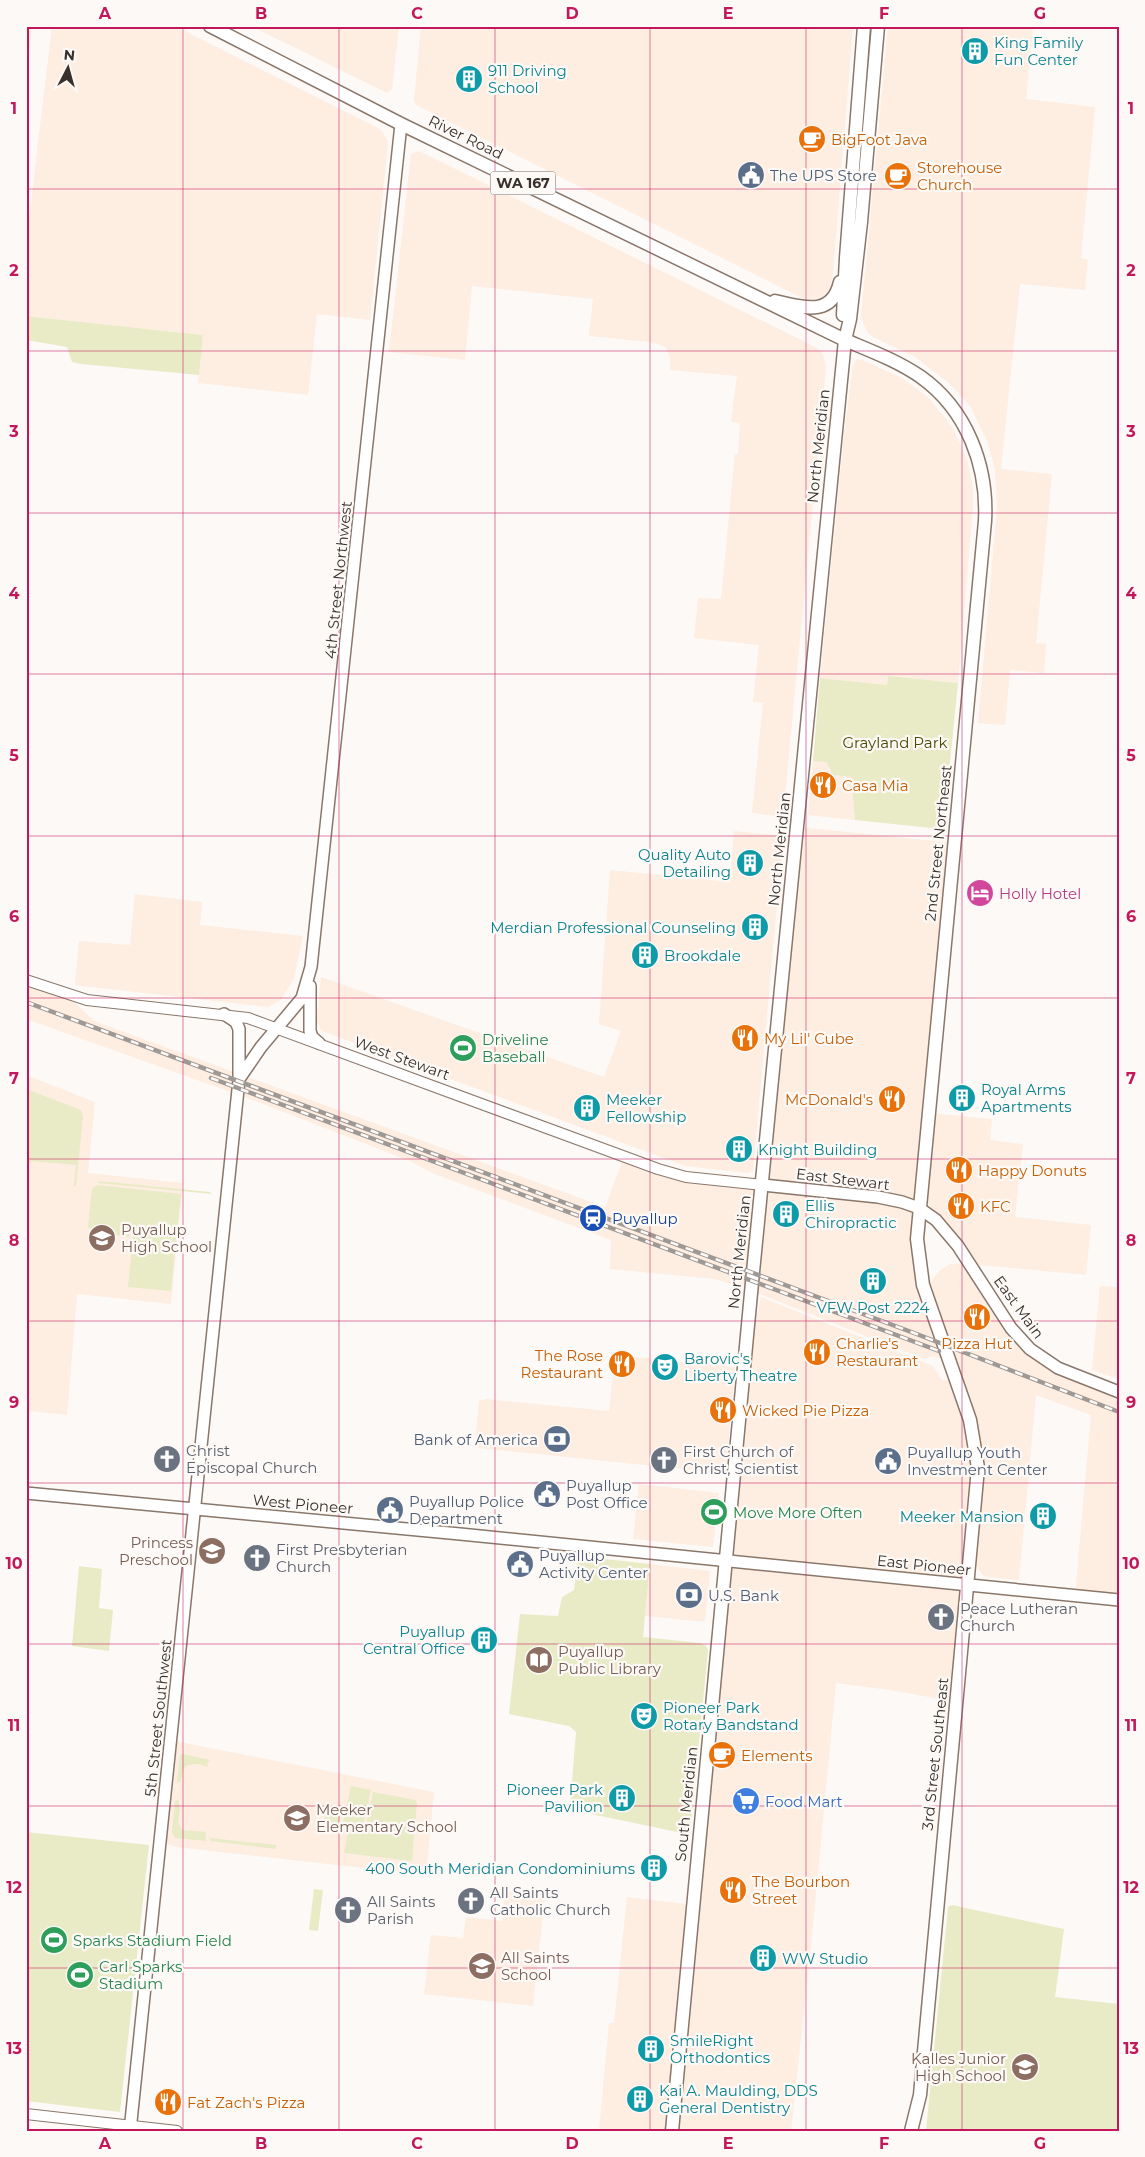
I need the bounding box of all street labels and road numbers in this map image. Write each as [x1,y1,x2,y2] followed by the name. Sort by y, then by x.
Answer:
[425,111,507,163] street label: River Road
[490,172,556,194] road number: WA 167
[803,388,833,504] street label: North Meridian
[320,500,356,660] street label: 4th Street Northwest
[920,764,956,922] street label: 2nd Street Northeast
[764,791,794,907] street label: North Meridian
[352,1032,452,1084] street label: West Stewart
[795,1164,891,1194] street label: East Stewart
[724,1194,754,1310] street label: North Meridian
[990,1272,1048,1342] street label: East Main
[252,1490,354,1518] street label: West Pioneer
[876,1551,972,1579] street label: East Pioneer
[140,1638,176,1798] street label: 5th Street Southwest
[918,1677,952,1831] street label: 3rd Street Southeast
[671,1746,701,1862] street label: South Meridian

